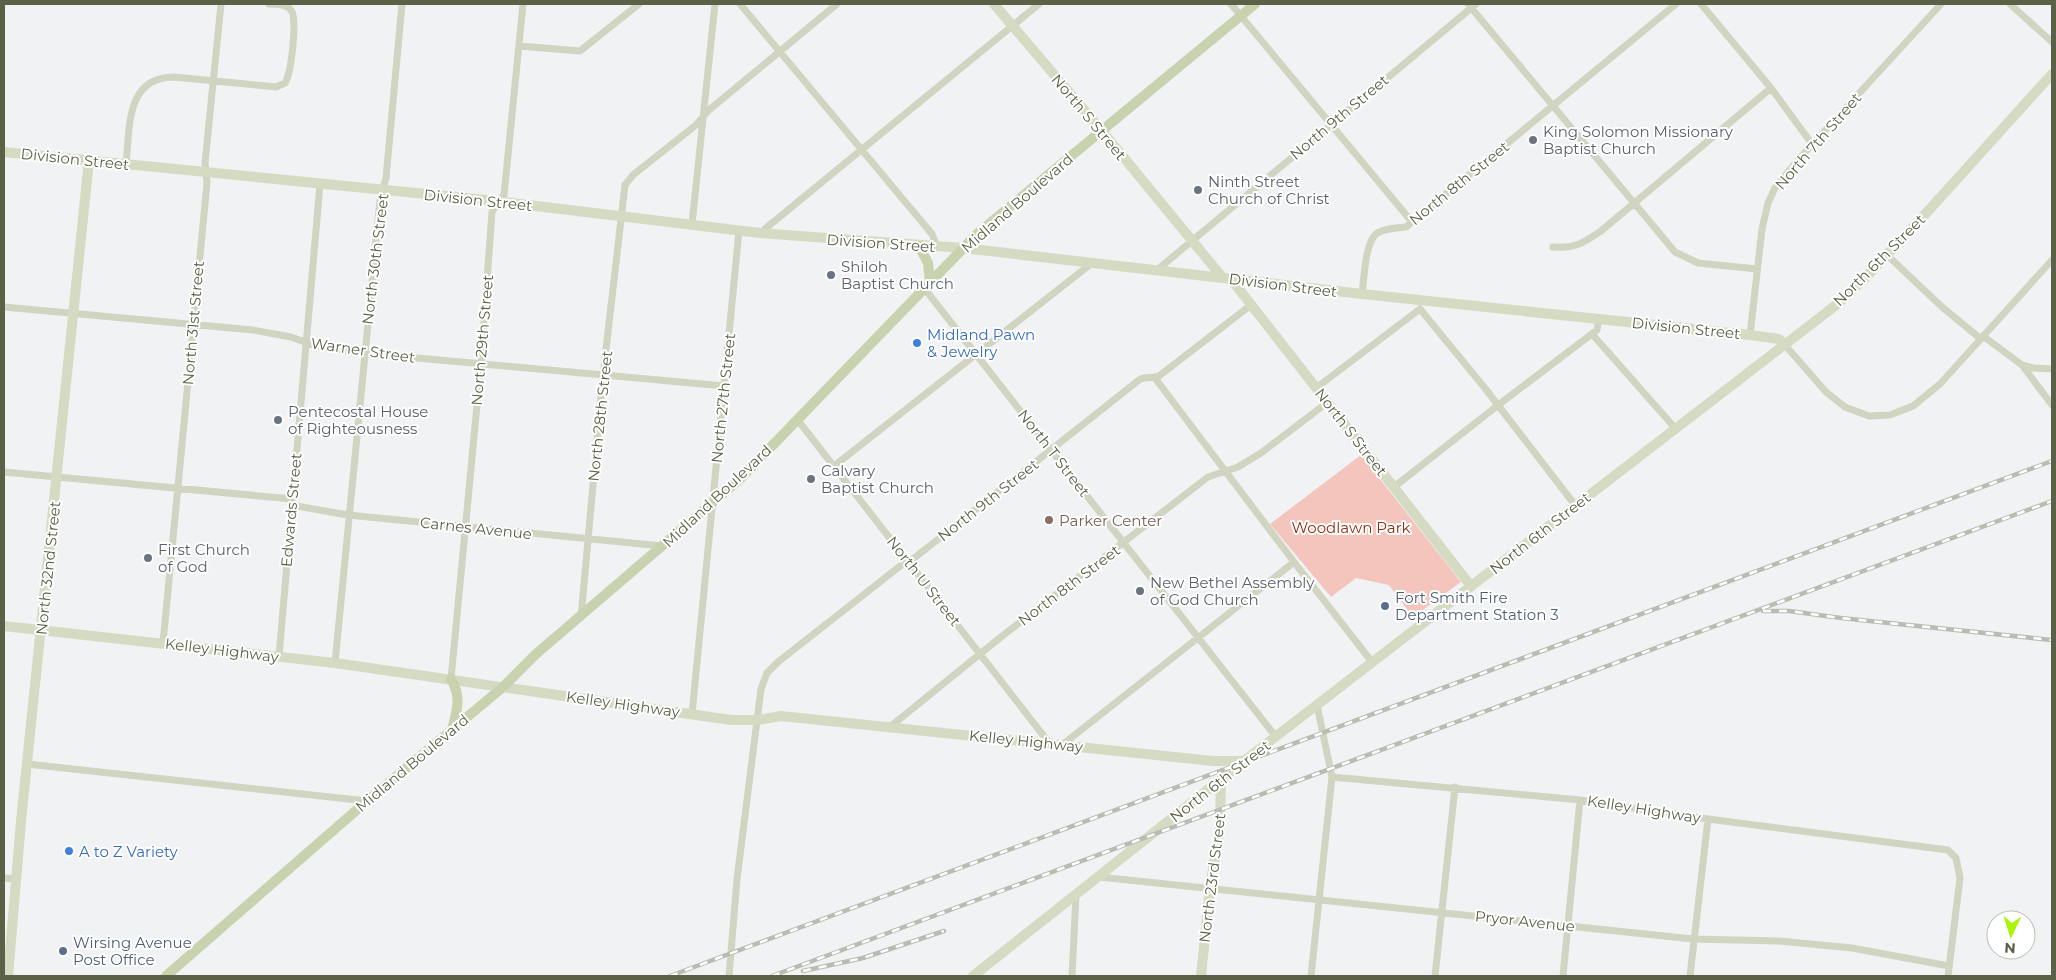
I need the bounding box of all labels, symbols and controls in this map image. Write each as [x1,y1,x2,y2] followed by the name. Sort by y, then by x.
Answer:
[1047,70,1131,164] street label: North S Street
[1286,70,1392,164] street label: North 9th Street
[1771,89,1865,193] street label: North 7th Street
[1543,122,1734,158] place label: King Solomon Missionary Baptist Church
[1527,134,1539,146] marker: King Solomon Missionary Baptist Church
[1405,137,1513,229] street label: North 8th Street
[20,144,130,174] street label: Division Street
[957,149,1077,257] street label: Midland Boulevard
[1208,172,1330,208] place label: Ninth Street Church of Christ
[1192,184,1204,196] marker: Ninth Street Church of Christ
[423,185,533,215] street label: Division Street
[358,192,392,326] street label: North 30th Street
[1829,210,1929,310] street label: North 6th Street
[826,230,936,256] street label: Division Street
[841,257,954,293] place label: Shiloh Baptist Church
[178,260,208,386] street label: North 31st Street
[825,269,837,281] marker: Shiloh Baptist Church
[1228,269,1338,301] street label: Division Street
[467,274,497,406] street label: North 29th Street
[1631,313,1741,343] street label: Division Street
[927,325,1035,361] place label: Midland Pawn & Jewelry
[707,332,739,464] street label: North 27th Street
[310,333,416,367] street label: Warner Street
[911,337,923,349] marker: Midland Pawn & Jewelry
[584,350,616,482] street label: North 28th Street
[1311,384,1391,480] street label: North S Street
[288,402,428,438] place label: Pentecostal House of Righteousness
[1014,405,1094,501] street label: North T Street
[272,414,284,426] marker: Pentecostal House of Righteousness
[659,441,775,551] street label: Midland Boulevard
[277,452,305,568] street label: Edwards Street
[934,455,1042,545] street label: North 9th Street
[821,461,934,497] place label: Calvary Baptist Church
[805,473,817,485] marker: Calvary Baptist Church
[1486,488,1594,578] street label: North 6th Street
[32,500,64,636] street label: North 32nd Street
[1059,511,1162,530] place label: Parker Center
[419,513,533,543] street label: Carnes Avenue
[1043,514,1055,526] marker: Parker Center
[1291,518,1411,537] park label: Woodlawn Park
[883,532,965,630] street label: North U Street
[158,540,250,576] place label: First Church of God
[1014,540,1124,630] street label: North 8th Street
[142,552,154,564] marker: First Church of God
[1150,573,1315,609] place label: New Bethel Assembly of God Church
[1134,585,1146,597] marker: New Bethel Assembly of God Church
[1395,588,1559,624] place label: Fort Smith Fire Department Station 3
[1379,600,1391,612] marker: Fort Smith Fire Department Station 3
[164,634,281,667] street label: Kelley Highway
[565,687,682,721] street label: Kelley Highway
[351,710,473,816] street label: Midland Boulevard
[968,726,1085,757] street label: Kelley Highway
[1166,736,1274,826] street label: North 6th Street
[1586,791,1703,827] street label: Kelley Highway
[1195,812,1229,944] street label: North 23rd Street
[79,842,179,861] place label: A to Z Variety
[63,845,75,857] marker: A to Z Variety
[1474,906,1576,936] street label: Pryor Avenue
[1986,910,2036,960] north arrow
[73,933,192,969] place label: Wirsing Avenue Post Office
[2004,939,2016,957] text: N
[57,945,69,957] marker: Wirsing Avenue Post Office

